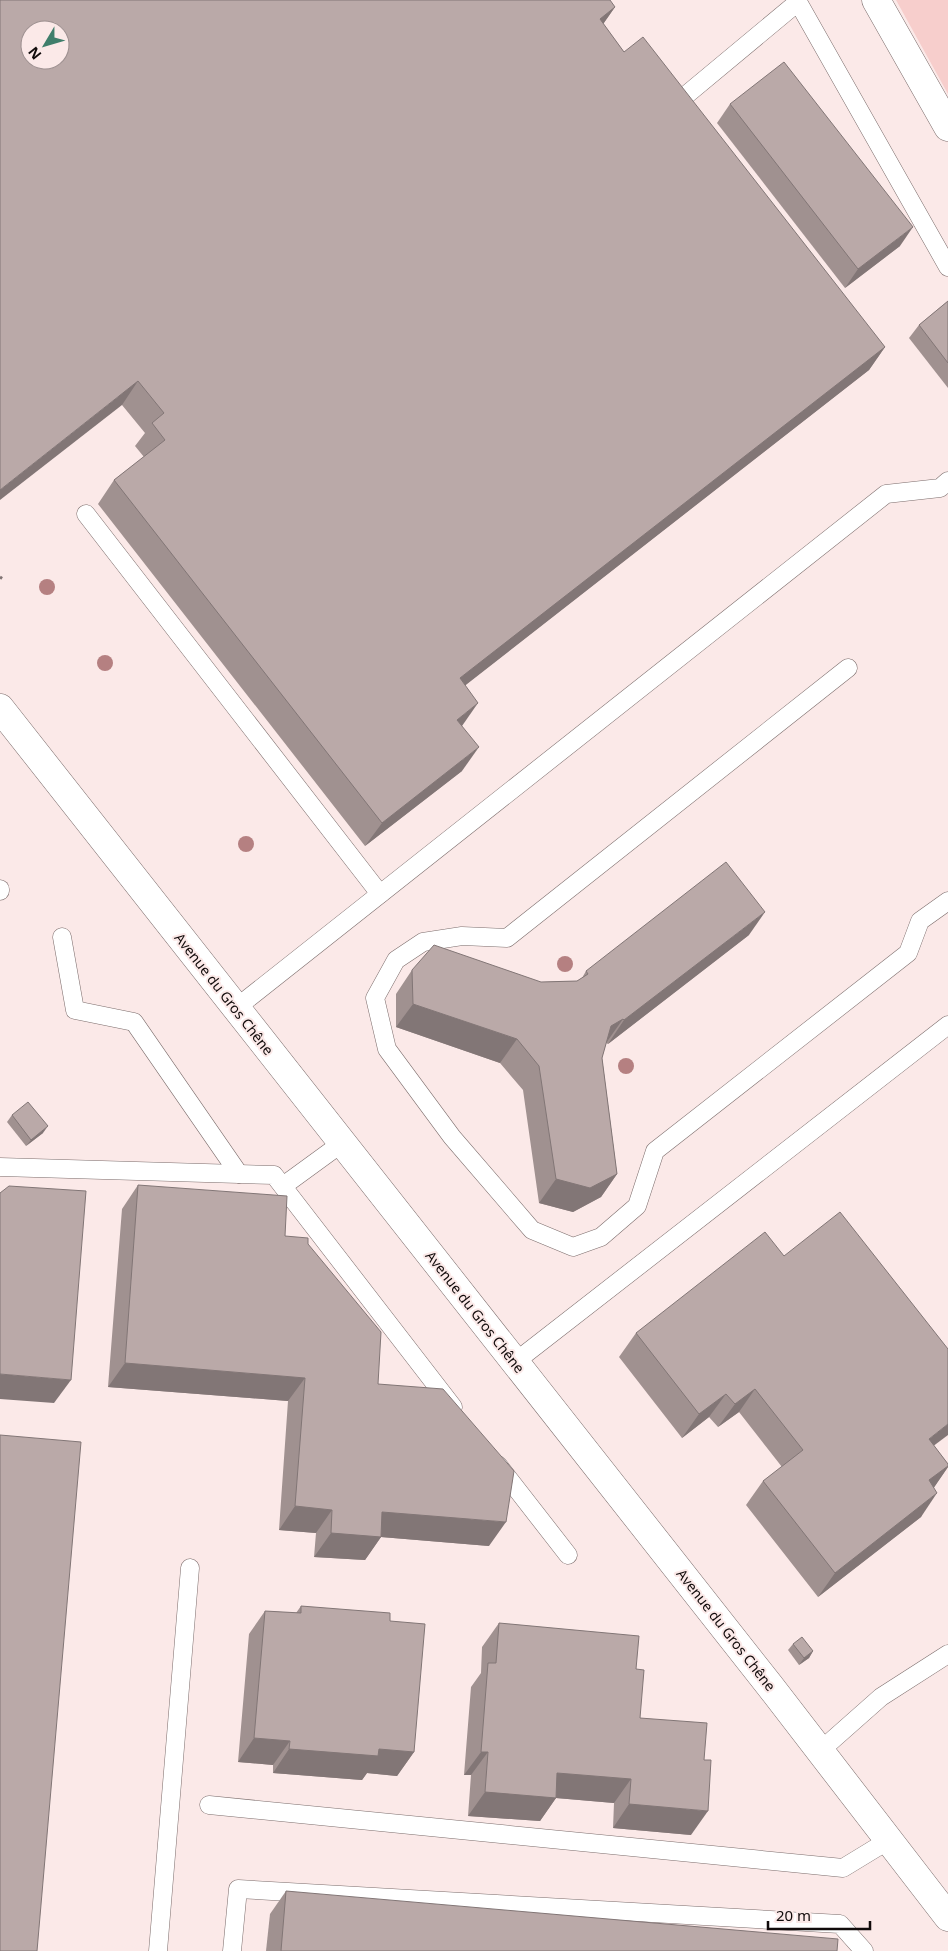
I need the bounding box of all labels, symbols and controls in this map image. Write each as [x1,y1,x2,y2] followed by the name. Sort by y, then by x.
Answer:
[20,20,70,70] north arrow
[23,43,45,64] text: N
[171,929,278,1059] street label: Avenue du Gros Chêne
[422,1247,529,1377] street label: Avenue du Gros Chêne
[673,1565,780,1695] street label: Avenue du Gros Chêne
[768,1898,870,1930] scale bar
[776,1905,811,1925] text: 20 m

